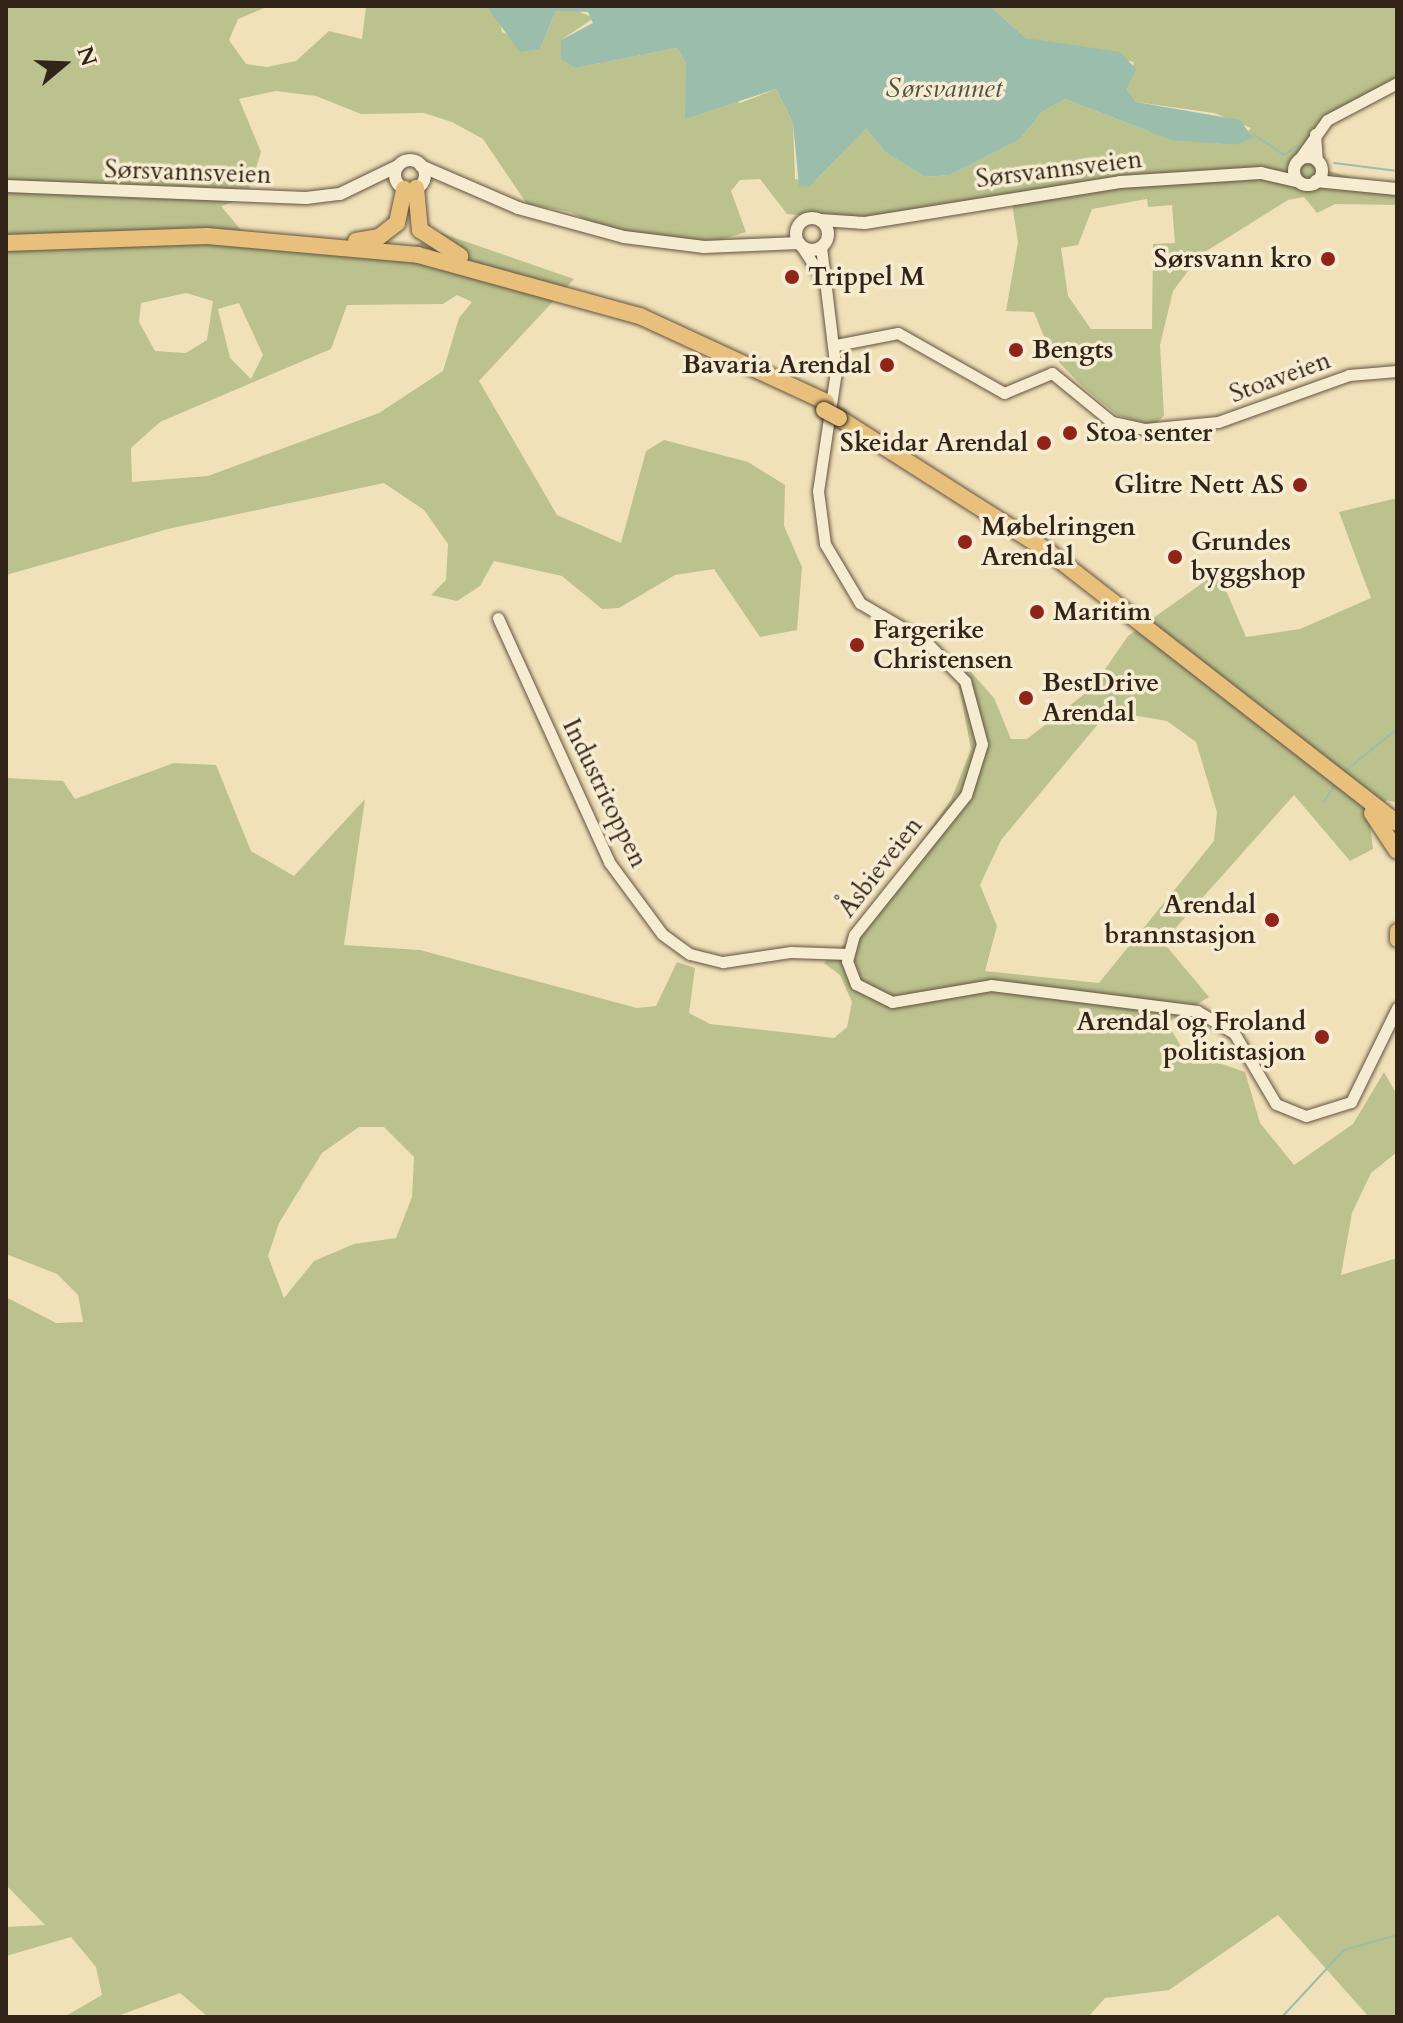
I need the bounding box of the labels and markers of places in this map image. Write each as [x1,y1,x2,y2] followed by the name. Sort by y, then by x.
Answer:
[1154,243,1312,275] place label: Sørsvann kro
[1319,250,1337,268] marker: Sørsvann kro
[808,261,925,293] place label: Trippel M
[783,268,801,286] marker: Trippel M
[1032,334,1113,366] place label: Bengts
[1007,341,1025,359] marker: Bengts
[682,349,871,381] place label: Bavaria Arendal
[878,356,896,374] marker: Bavaria Arendal
[1086,417,1212,449] place label: Stoa senter
[1061,424,1079,442] marker: Stoa senter
[840,427,1028,459] place label: Skeidar Arendal
[1035,434,1053,452] marker: Skeidar Arendal
[1114,469,1284,501] place label: Glitre Nett AS
[1291,476,1309,494] marker: Glitre Nett AS
[981,511,1136,572] place label: Møbelringen Arendal
[1191,526,1306,588] place label: Grundes byggshop
[956,533,974,551] marker: Møbelringen Arendal
[1166,548,1184,566] marker: Grundes byggshop
[1053,596,1151,628] place label: Maritim
[1028,603,1046,621] marker: Maritim
[873,614,1013,676] place label: Fargerike Christensen
[848,636,866,654] marker: Fargerike Christensen
[1042,667,1159,728] place label: BestDrive Arendal
[1017,689,1035,707] marker: BestDrive Arendal
[1105,889,1256,950] place label: Arendal brannstasjon
[1263,911,1281,929] marker: Arendal brannstasjon
[1077,1006,1306,1068] place label: Arendal og Froland politistasjon
[1313,1028,1331,1046] marker: Arendal og Froland politistasjon

